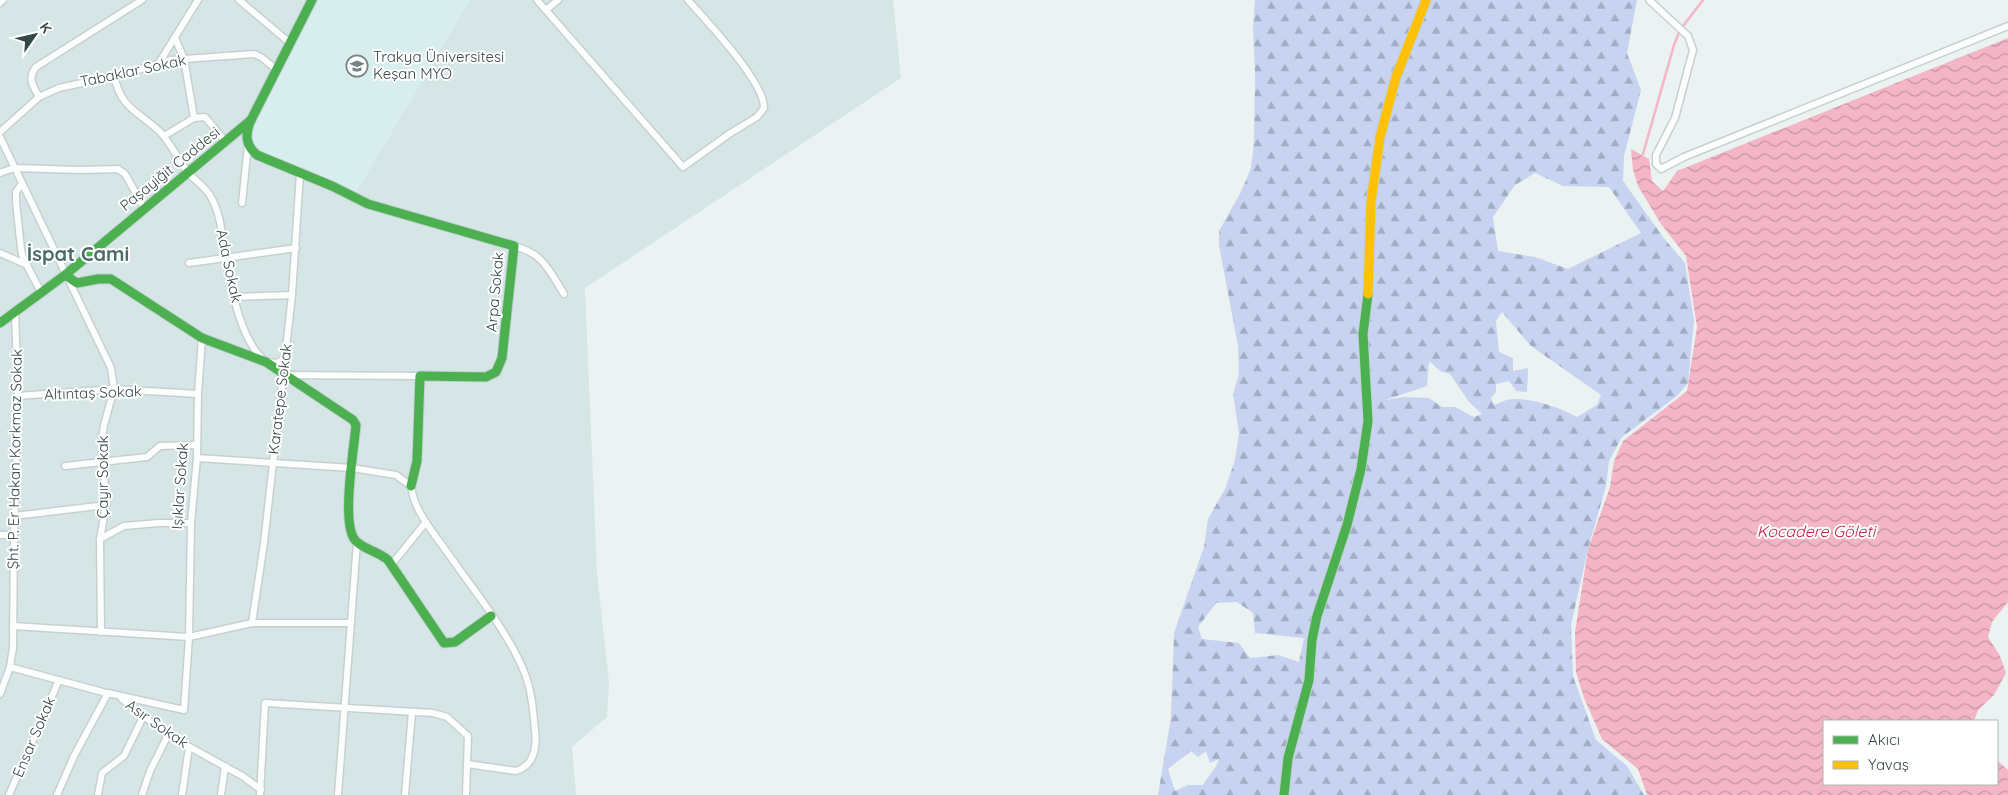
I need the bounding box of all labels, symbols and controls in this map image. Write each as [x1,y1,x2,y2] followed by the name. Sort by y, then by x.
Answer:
[10,10,60,60] north arrow
[36,19,56,37] text: K
[373,47,504,83] place label: Trakya Üniversitesi Keşan MYO
[78,50,188,91] street label: Tabaklar Sokak
[345,54,369,78] school or university icon: Trakya Üniversitesi Keşan MYO
[116,122,224,215] street label: Paşayiğit Caddesi
[212,227,247,304] street label: Ada Sokak
[27,241,129,266] district label: İspat Cami
[482,251,507,333] street label: Arpa Sokak
[263,342,296,455] street label: Karatepe Sokak
[3,349,26,569] street label: Şht. P. Er Hakan Korkmaz Sokak
[44,381,142,404] street label: Altıntaş Sokak
[93,435,112,519] street label: Çayır Sokak
[167,442,192,530] street label: Işıklar Sokak
[1757,521,1877,541] water label: Kocadere Göleti
[8,694,59,780] street label: Ensar Sokak
[122,695,192,752] street label: Asır Sokak
[1823,720,1998,785] legend
[1868,730,1900,749] text: Akıcı
[1868,755,1909,774] text: Yavaş

